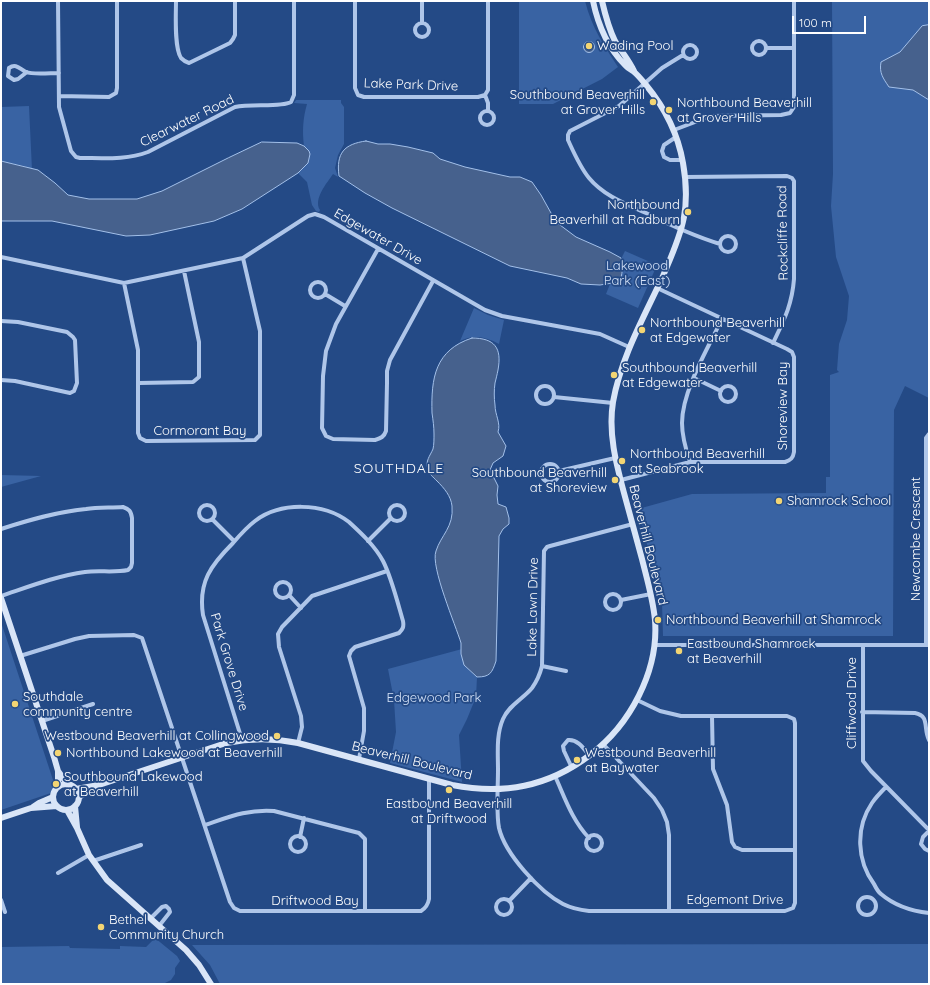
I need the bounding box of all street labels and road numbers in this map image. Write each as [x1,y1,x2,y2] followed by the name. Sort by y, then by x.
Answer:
[363,76,459,94] street label: Lake Park Drive
[138,92,236,150] street label: Clearwater Road
[774,185,792,281] street label: Rockcliffe Road
[331,205,425,269] street label: Edgewater Drive
[775,362,791,450] street label: Shoreview Bay
[154,423,246,439] street label: Cormorant Bay
[908,477,924,601] street label: Newcombe Crescent
[625,483,671,607] street label: Beaverhill Boulevard
[524,557,542,657] street label: Lake Lawn Drive
[207,611,251,713] street label: Park Grove Drive
[844,657,860,749] street label: Cliffwood Drive
[350,738,474,784] street label: Beaverhill Boulevard
[687,892,783,908] street label: Edgemont Drive
[271,893,359,909] street label: Driftwood Bay

